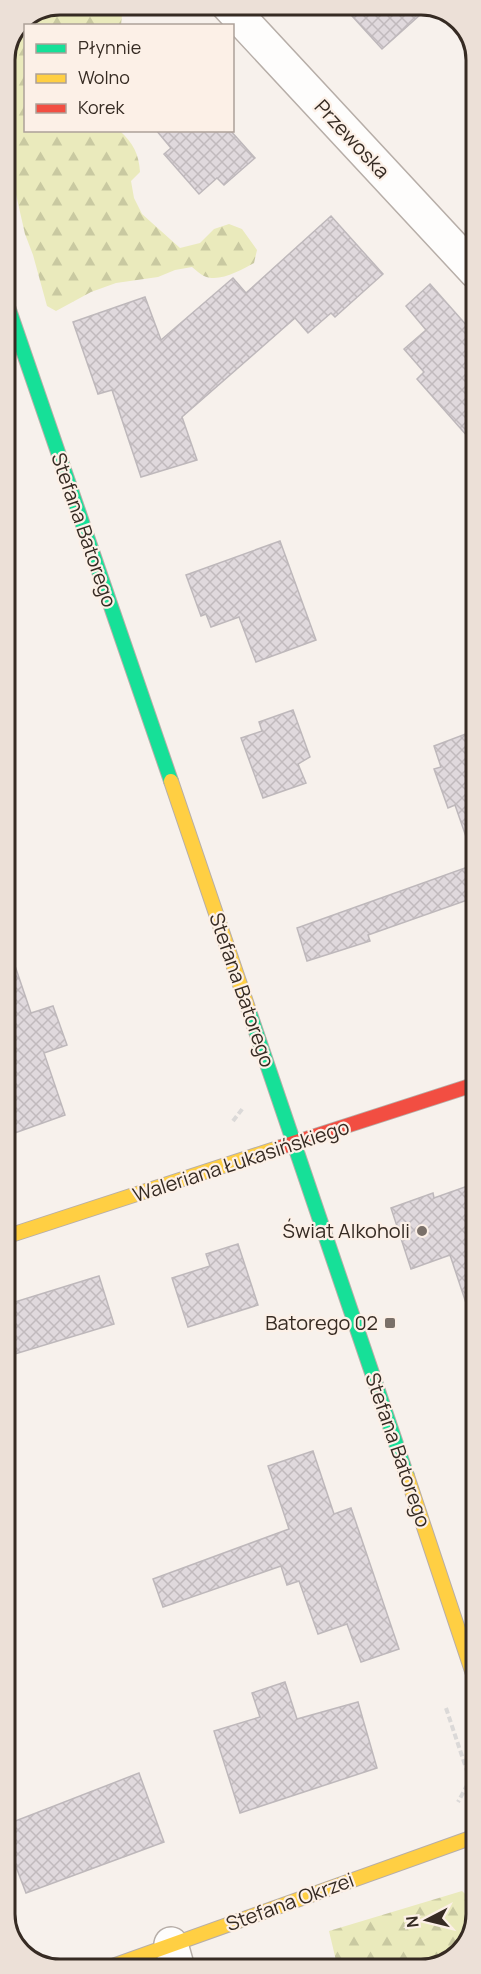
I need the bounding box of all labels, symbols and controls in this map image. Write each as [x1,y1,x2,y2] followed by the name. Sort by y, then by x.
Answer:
[24,24,234,132] legend
[78,35,141,59] text: Płynnie
[78,65,130,89] text: Wolno
[309,93,396,184] street label: Przewoska
[78,95,125,119] text: Korek
[45,449,124,611] street label: Stefana Batorego
[203,909,282,1071] street label: Stefana Batorego
[129,1113,353,1208] street label: Waleriana Łukasińskiego
[283,1217,410,1244] place label: Świat Alkoholi
[415,1224,429,1238] marker: Świat Alkoholi
[265,1309,378,1336] place label: Batorego 02
[383,1316,397,1330] marker: Batorego 02
[359,1369,438,1531] street label: Stefana Batorego
[222,1866,358,1937] street label: Stefana Okrzei
[397,1890,457,1950] north arrow
[400,1915,424,1929] text: N

